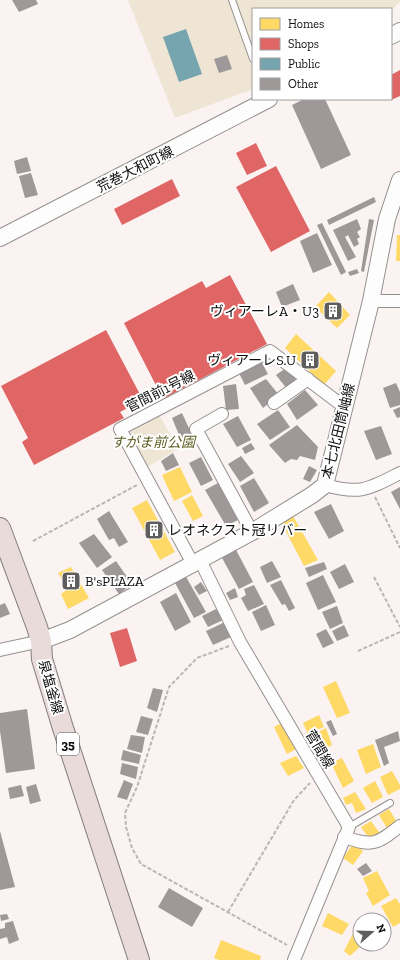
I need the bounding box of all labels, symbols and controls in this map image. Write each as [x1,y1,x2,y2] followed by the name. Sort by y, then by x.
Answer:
[252,8,392,100] legend
[288,17,324,31] text: Homes
[288,37,319,51] text: Shops
[288,57,321,71] text: Public
[288,77,319,91] text: Other
[94,143,177,196] street label: 荒巻大和町線
[322,300,344,322] building icon: ヴィアーレA・U3
[210,303,319,320] place label: ヴィアーレA・U3
[299,349,321,371] building icon: ヴィアーレS.U
[207,352,296,369] place label: ヴィアーレS.U
[123,367,198,416] street label: 菅間前1号線
[318,382,359,481] street label: 本七北田筒岫線
[111,434,197,451] park label: すがま前公園
[143,519,165,541] building icon: レオネクスト冠リバー
[168,522,308,539] place label: レオネクスト冠リバー
[60,570,82,592] building icon: B'sPLAZA
[85,573,145,590] place label: B'sPLAZA
[35,658,66,716] street label: 泉塩釜線
[301,727,338,772] street label: 菅間線
[57,733,79,755] road number: 35
[352,912,392,952] north arrow
[373,923,389,935] text: N

